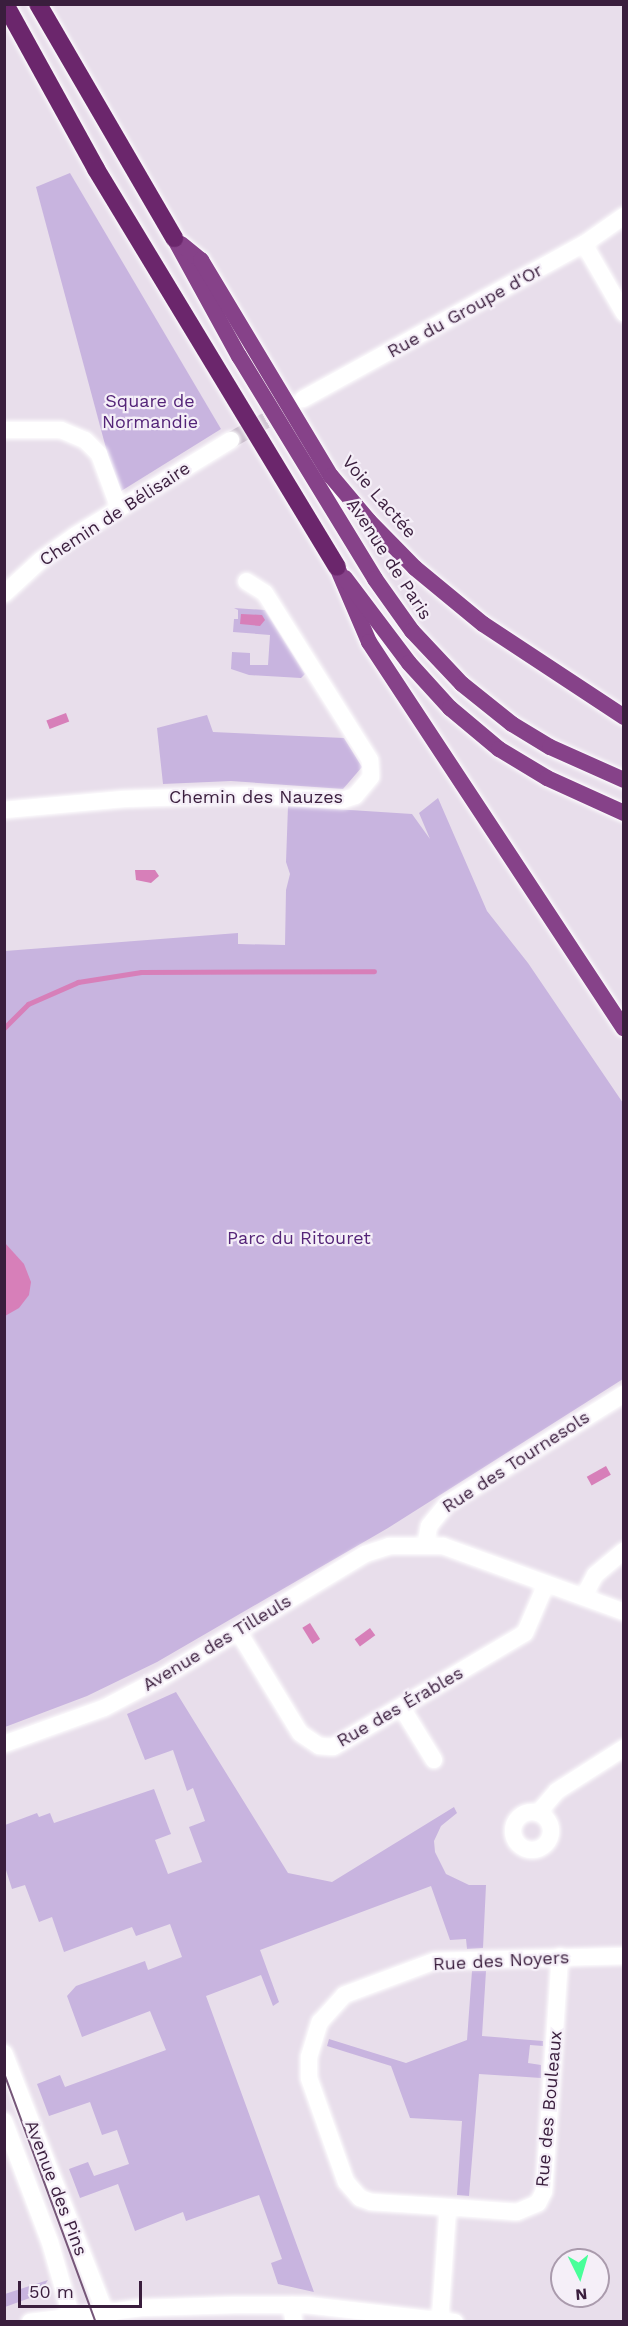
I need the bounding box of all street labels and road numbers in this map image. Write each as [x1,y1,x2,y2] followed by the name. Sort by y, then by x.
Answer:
[384,259,546,363] street label: Rue du Groupe d'Or
[337,451,421,543] street label: Voie Lactée
[36,457,194,571] street label: Chemin de Bélisaire
[342,494,436,624] street label: Avenue de Paris
[169,786,343,808] street label: Chemin des Nauzes
[438,1406,594,1518] street label: Rue des Tournesols
[139,1590,295,1696] street label: Avenue des Tilleuls
[333,1662,467,1752] street label: Rue des Érables
[432,1947,570,1975] street label: Rue des Noyers
[531,2030,567,2188] street label: Rue des Bouleaux
[20,2117,92,2259] street label: Avenue des Pins

